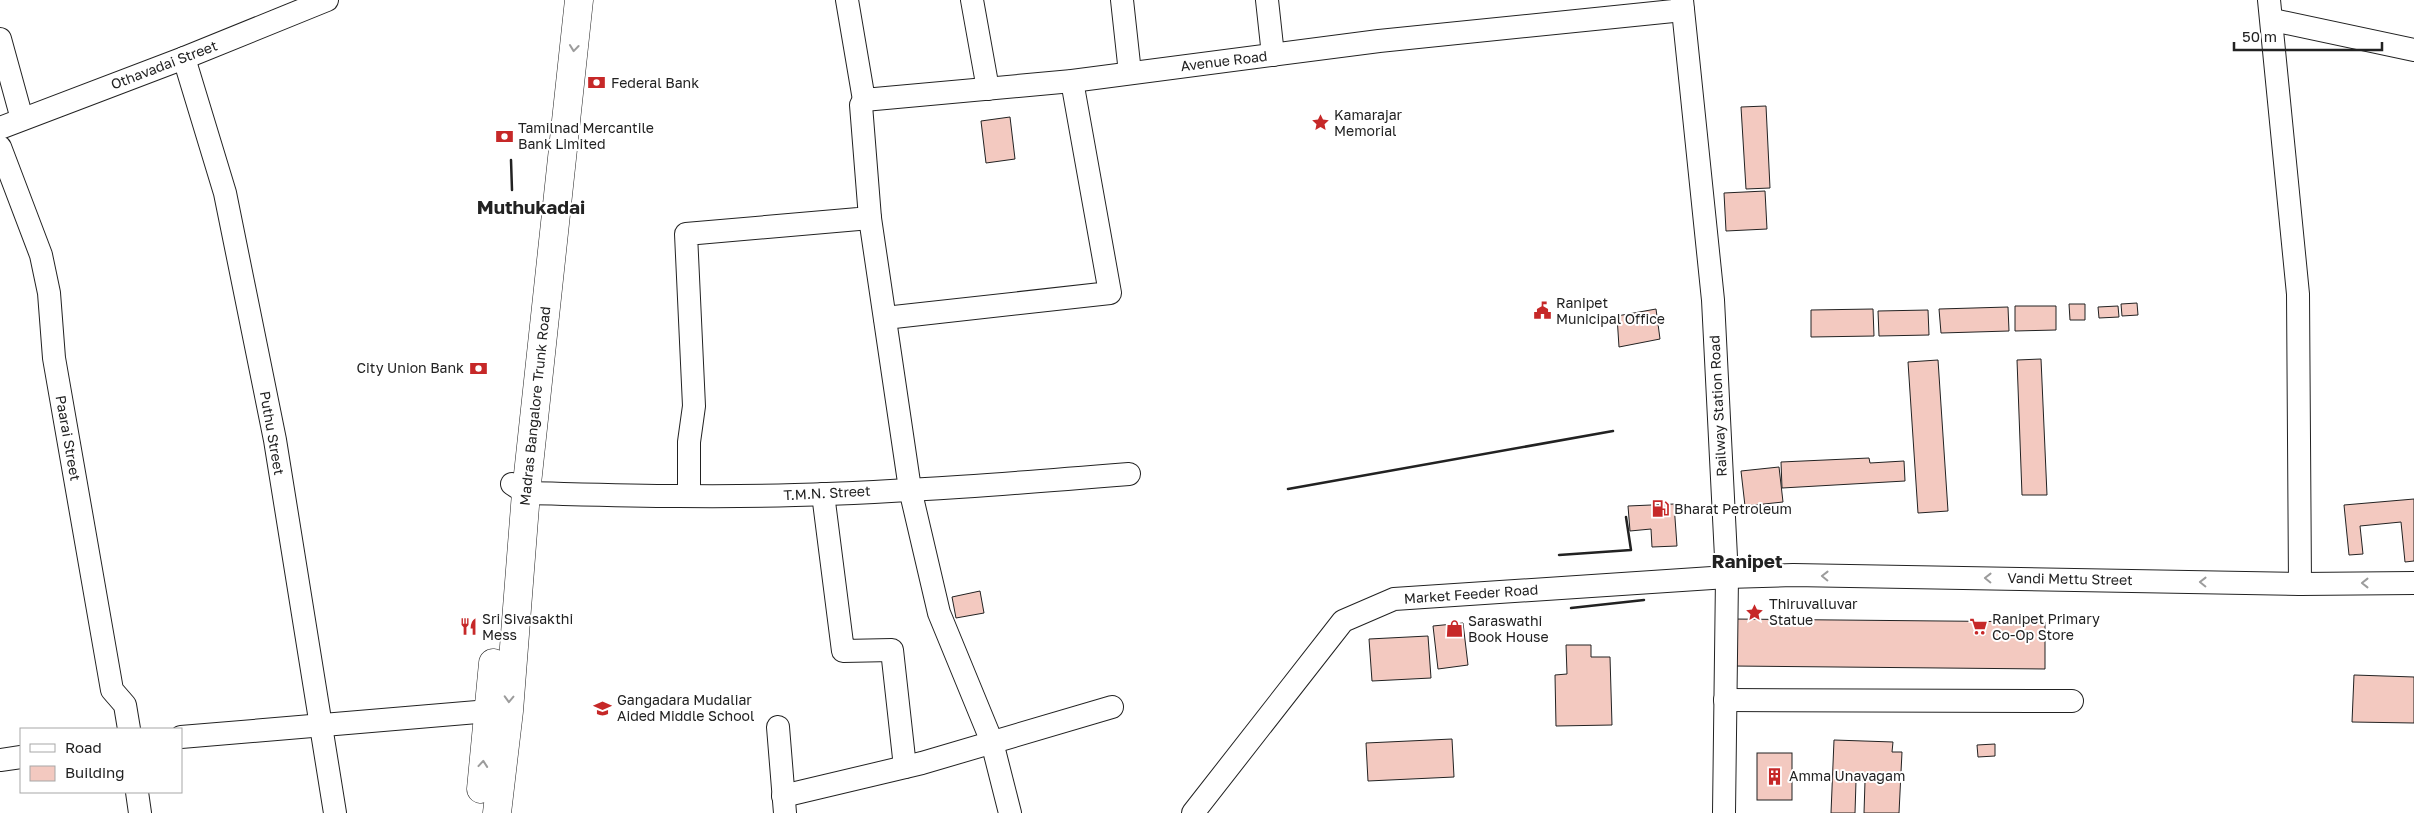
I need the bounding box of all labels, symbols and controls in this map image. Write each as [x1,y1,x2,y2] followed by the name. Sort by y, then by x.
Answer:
[2234,20,2382,52] scale bar
[2242,27,2277,45] text: 50 m
[108,36,219,93] street label: Othavadai Street
[569,45,580,53] one-way arrow
[1180,47,1268,74] street label: Avenue Road
[587,73,607,93] bank icon: Federal Bank
[611,74,699,91] place label: Federal Bank
[1334,106,1403,139] place label: Kamarajar Memorial
[1310,113,1330,133] place icon: Kamarajar Memorial
[518,119,654,152] place label: Tamilnad Mercantile Bank Limited
[494,126,514,146] bank icon: Tamilnad Mercantile Bank Limited
[477,195,585,218] district label: Muthukadai
[1556,294,1665,327] place label: Ranipet Municipal Office
[1532,301,1552,321] public building icon: Ranipet Municipal Office
[516,305,553,507] street label: Madras Bangalore Trunk Road
[1705,335,1730,477] street label: Railway Station Road
[468,358,488,378] bank icon: City Union Bank
[357,359,464,376] place label: City Union Bank
[257,389,288,476] street label: Puthu Street
[53,394,84,482] street label: Paarai Street
[783,482,871,503] street label: T.M.N. Street
[1650,499,1670,519] fuel station icon: Bharat Petroleum
[1674,500,1792,517] place label: Bharat Petroleum
[1711,549,1783,572] district label: Ranipet
[2007,569,2133,588] street label: Vandi Mettu Street
[1821,571,1829,581] one-way arrow
[1984,572,1992,583] one-way arrow
[2199,576,2207,587] one-way arrow
[2361,578,2369,588] one-way arrow
[1403,580,1539,607] street label: Market Feeder Road
[1769,595,1858,628] place label: Thiruvalluvar Statue
[1745,602,1765,622] place icon: Thiruvalluvar Statue
[482,610,573,643] place label: Sri Sivasakthi Mess
[1992,610,2100,643] place label: Ranipet Primary Co-Op Store
[1468,612,1549,645] place label: Saraswathi Book House
[458,617,478,637] restaurant icon: Sri Sivasakthi Mess
[1968,617,1988,637] supermarket icon: Ranipet Primary Co-Op Store
[1444,619,1464,639] shop icon: Saraswathi Book House
[617,691,754,724] place label: Gangadara Mudaliar Aided Middle School
[504,695,514,703] one-way arrow
[593,698,613,718] school or university icon: Gangadara Mudaliar Aided Middle School
[20,728,182,793] legend
[65,738,102,756] text: Road
[478,760,489,768] one-way arrow
[65,763,125,781] text: Building
[1765,766,1785,786] building icon: Amma Unavagam
[1789,767,1905,784] place label: Amma Unavagam

